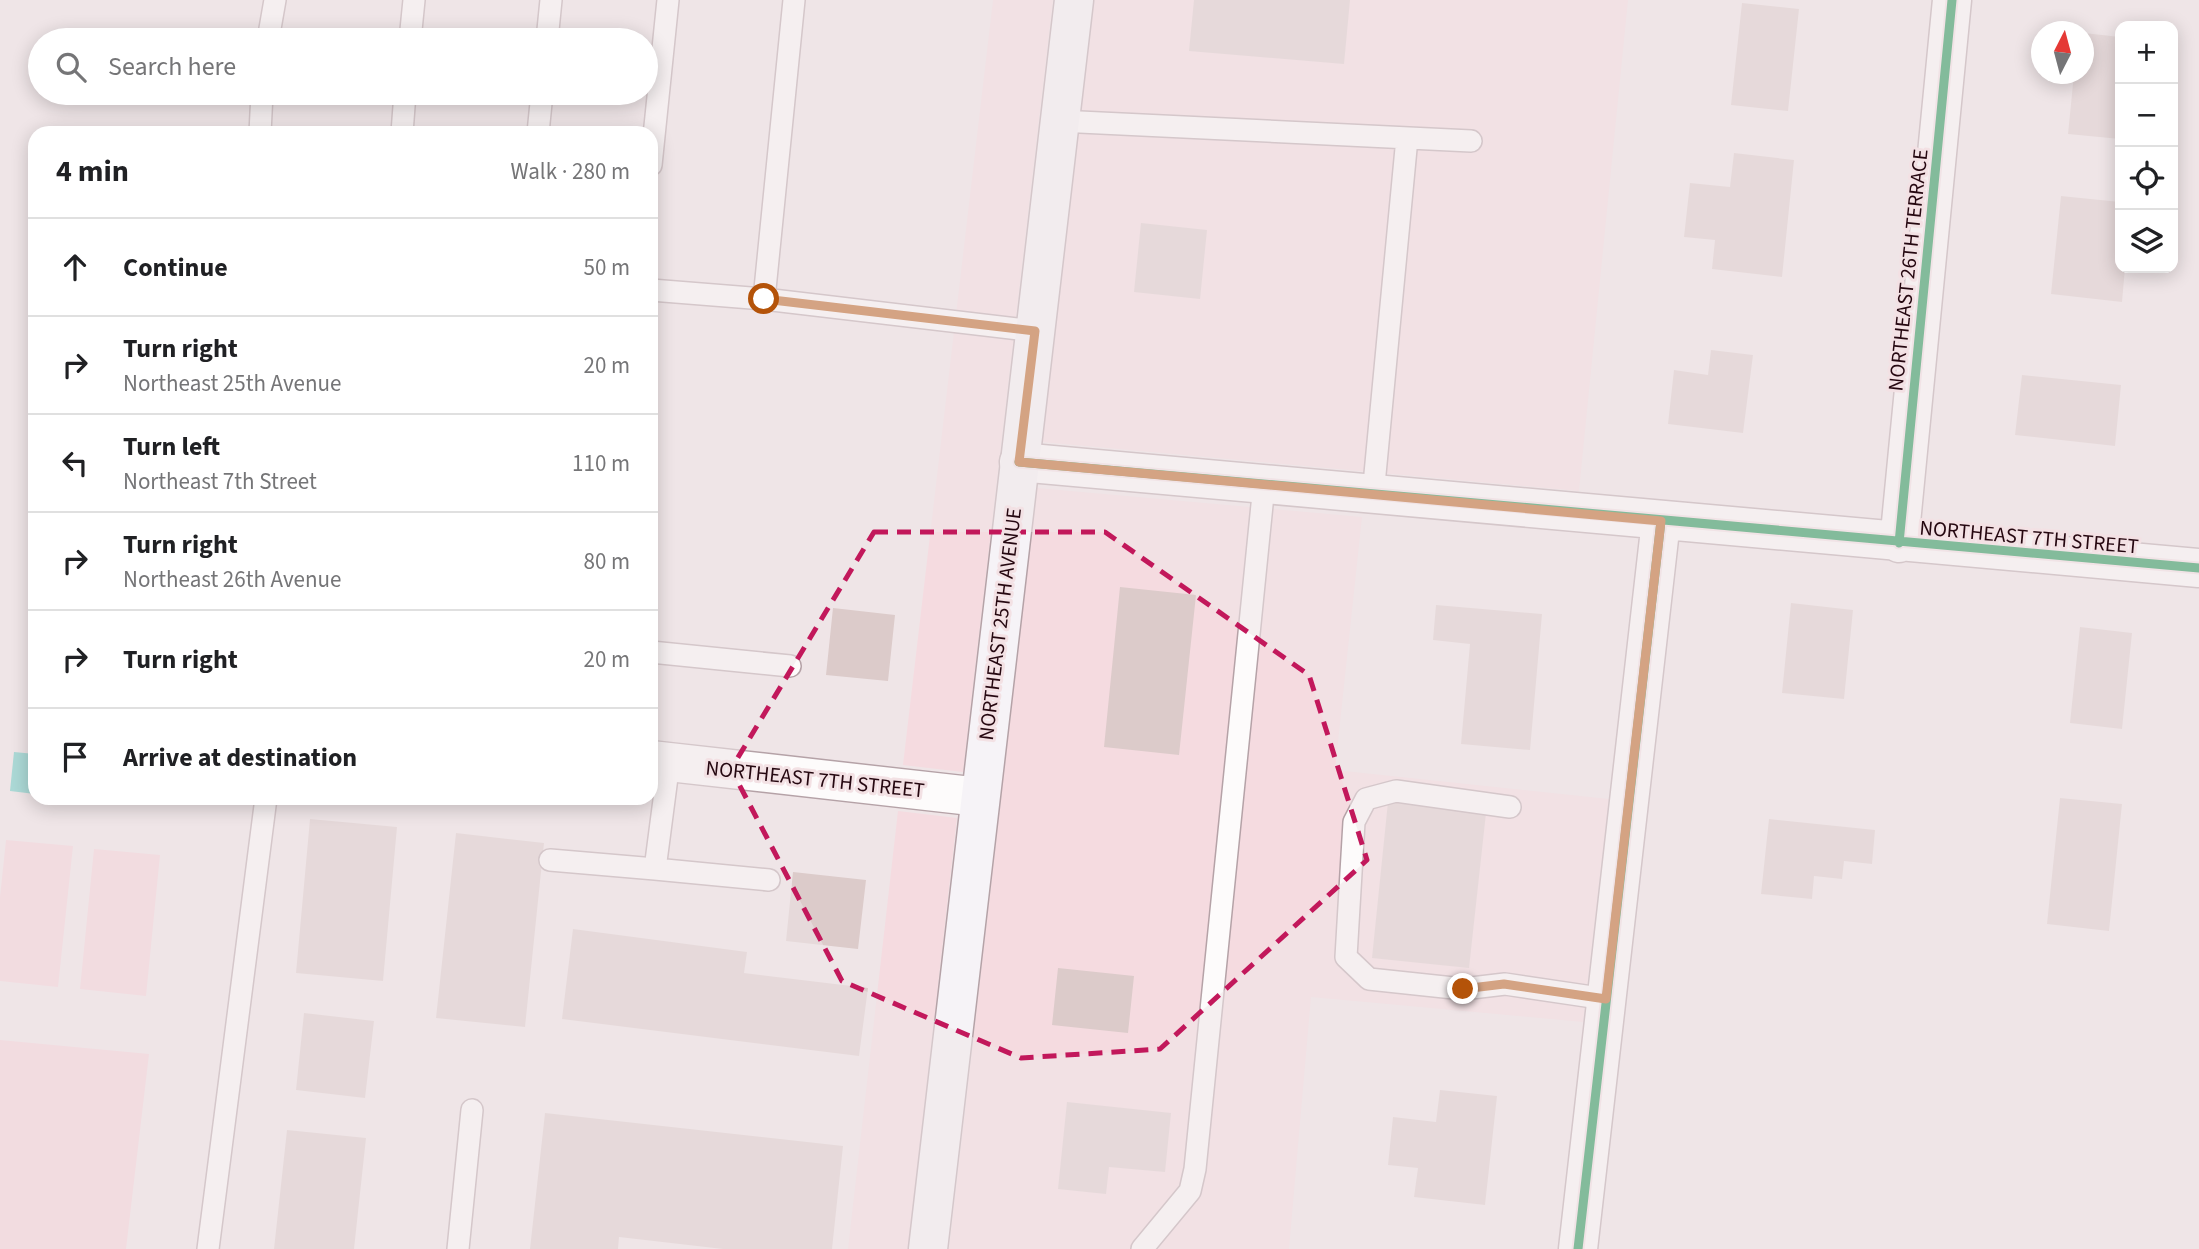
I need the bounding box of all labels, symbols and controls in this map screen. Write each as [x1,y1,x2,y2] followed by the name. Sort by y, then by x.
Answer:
[2031,21,2094,84] north arrow
[2115,21,2178,273] map controls
[2115,21,2178,84] button: +
[28,28,658,105] search box
[52,48,90,86] icon: search
[108,48,236,85] text: Search here
[2115,84,2178,147] button: −
[1880,147,1936,393] street label: NORTHEAST 26TH TERRACE
[2115,147,2178,210] button: locate
[56,150,129,193] text: 4 min
[511,155,630,188] text: Walk · 280 m
[2115,210,2178,273] button: layers
[56,248,94,286] icon: ahead
[123,249,228,286] text: Continue
[583,251,630,284] text: 50 m
[748,283,779,314] route start
[123,330,238,367] text: Turn right
[56,346,94,384] icon: right
[583,349,630,382] text: 20 m
[123,367,341,400] text: Northeast 25th Avenue
[123,428,220,465] text: Turn left
[56,444,94,482] icon: left
[572,447,630,480] text: 110 m
[123,465,317,498] text: Northeast 7th Street
[971,506,1029,742] street label: NORTHEAST 25TH AVENUE
[1918,512,2140,562] street label: NORTHEAST 7TH STREET
[123,526,238,563] text: Turn right
[56,542,94,580] icon: right
[583,545,630,578] text: 80 m
[123,563,341,596] text: Northeast 26th Avenue
[56,640,94,678] icon: right
[123,641,238,678] text: Turn right
[583,643,630,676] text: 20 m
[56,738,94,776] icon: arrive
[123,739,357,776] text: Arrive at destination
[704,753,926,805] street label: NORTHEAST 7TH STREET
[1447,973,1478,1004] route end

